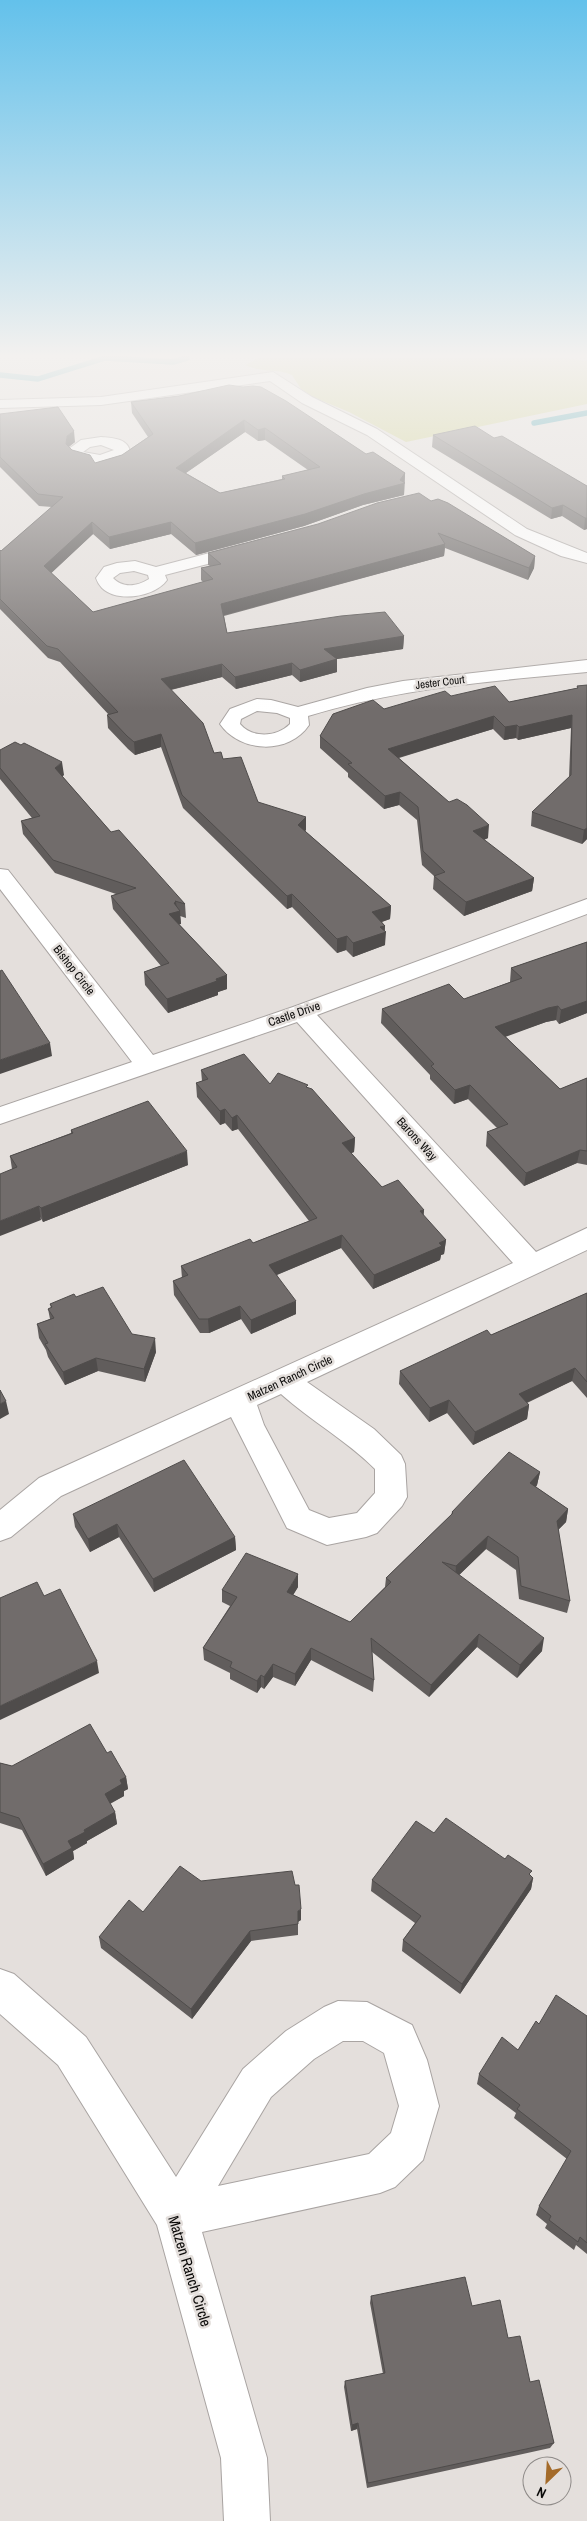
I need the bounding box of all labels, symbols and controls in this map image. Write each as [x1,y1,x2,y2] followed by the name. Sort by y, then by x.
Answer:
[415,672,466,692] street label: Jester Court
[50,942,98,998] street label: Bishop Circle
[266,998,322,1030] street label: Castle Drive
[393,1114,441,1164] street label: Barons Way
[245,1351,335,1405] street label: Matzen Ranch Circle
[163,2213,217,2329] street label: Matzen Ranch Circle
[522,2456,572,2506] north arrow
[534,2483,549,2503] text: N

